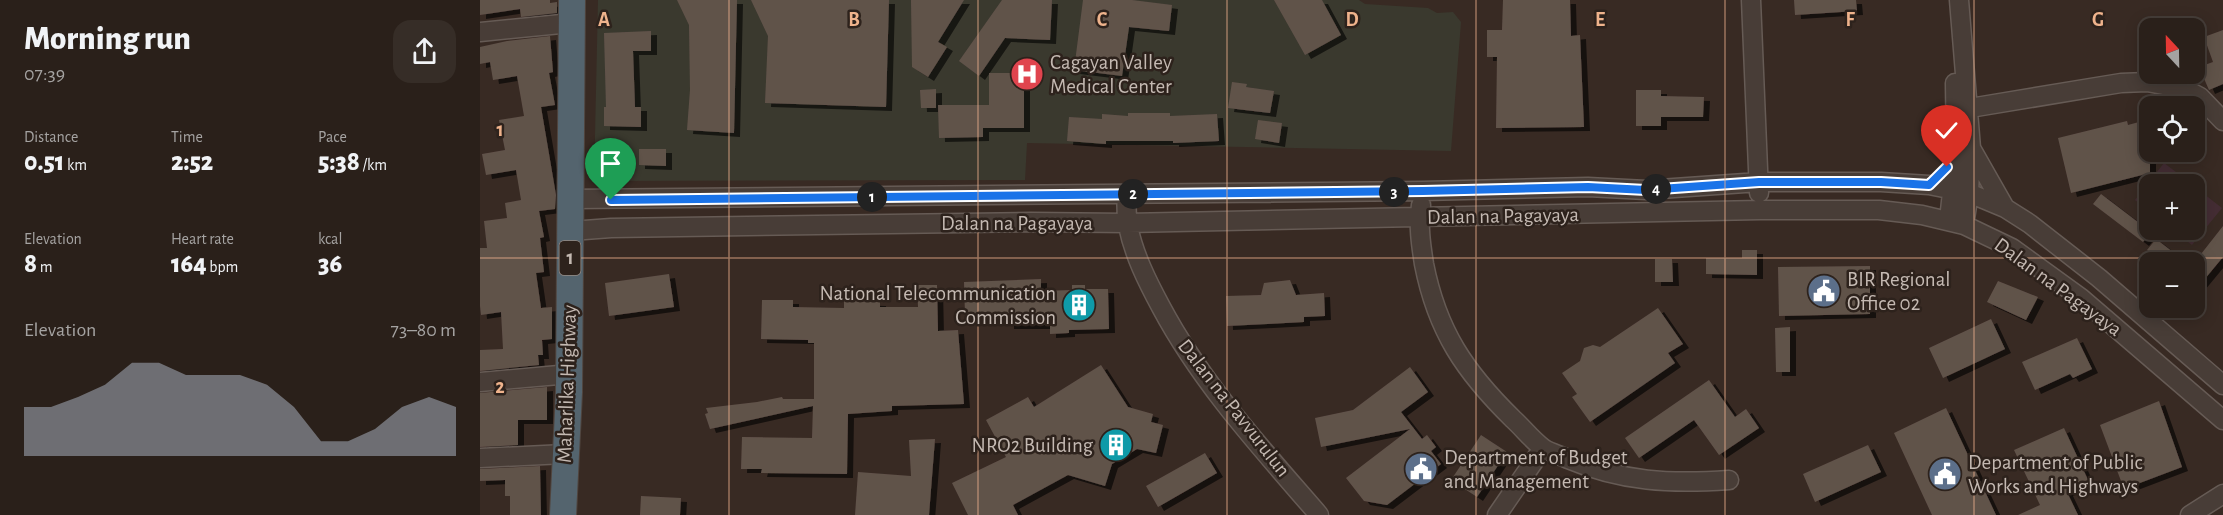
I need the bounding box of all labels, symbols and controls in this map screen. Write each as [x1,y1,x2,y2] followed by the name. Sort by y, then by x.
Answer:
[598,10,610,30] text: A
[848,10,860,30] text: B
[1097,10,1108,30] text: C
[1345,10,1359,30] text: D
[1595,10,1605,30] text: E
[1845,10,1855,30] text: F
[2092,10,2104,30] text: G
[2139,18,2205,84] north arrow
[2139,18,2205,318] map controls
[393,20,456,83] button: share
[24,23,191,56] text: Morning run
[1050,52,1172,97] place label: Cagayan Valley Medical Center
[1009,56,1045,92] hospital icon: Cagayan Valley Medical Center
[24,64,65,84] text: 07:39
[2139,96,2205,162] button: locate
[1921,105,1972,167] pin
[1930,114,1963,147] icon: check
[496,120,504,140] text: 1
[24,129,78,145] text: Distance
[171,129,203,145] text: Time
[318,129,347,145] text: Pace
[585,138,636,200] pin
[594,147,627,180] icon: arrive
[24,149,64,175] text: 0.51
[171,149,213,175] text: 2:52
[318,149,360,175] text: 5:38
[64,157,87,173] text: km
[360,157,387,173] text: /km
[1641,174,1671,204] pin: 4
[2139,174,2205,240] button: +
[1379,177,1409,207] pin: 3
[1118,179,1148,209] pin: 2
[1652,181,1660,197] text: 4
[857,182,887,212] pin: 1
[1391,184,1397,200] text: 3
[1129,186,1137,202] text: 2
[869,189,875,205] text: 1
[1427,204,1580,228] street label: Dalan na Pagayaya
[941,213,1093,234] street label: Dalan na Pagayaya
[24,231,82,247] text: Elevation
[171,231,234,247] text: Heart rate
[318,231,342,247] text: kcal
[1990,234,2126,340] street label: Dalan na Pagayaya
[560,241,580,275] road number: 1
[24,251,37,277] text: 8
[171,251,207,277] text: 164
[318,251,342,277] text: 36
[2139,252,2205,318] button: −
[37,259,53,275] text: m
[207,259,238,275] text: bpm
[1847,269,1951,314] place label: BIR Regional Office 02
[1806,273,1842,309] public building icon: BIR Regional Office 02
[820,283,1056,328] place label: National Telecommunication Commission
[1061,287,1097,323] building icon: National Telecommunication Commission
[554,305,580,463] street label: Maharlika Highway
[24,320,96,340] text: Elevation
[391,320,456,340] text: 73–80 m
[1174,335,1294,481] street label: Dalan na Pavvurulun
[495,377,505,397] text: 2
[1098,427,1134,463] building icon: NRO2 Building
[972,435,1094,456] place label: NRO2 Building
[1444,447,1628,492] place label: Department of Budget and Management
[1403,451,1439,487] public building icon: Department of Budget and Management
[1968,452,2143,497] place label: Department of Public Works and Highways
[1927,456,1963,492] public building icon: Department of Public Works and Highways

